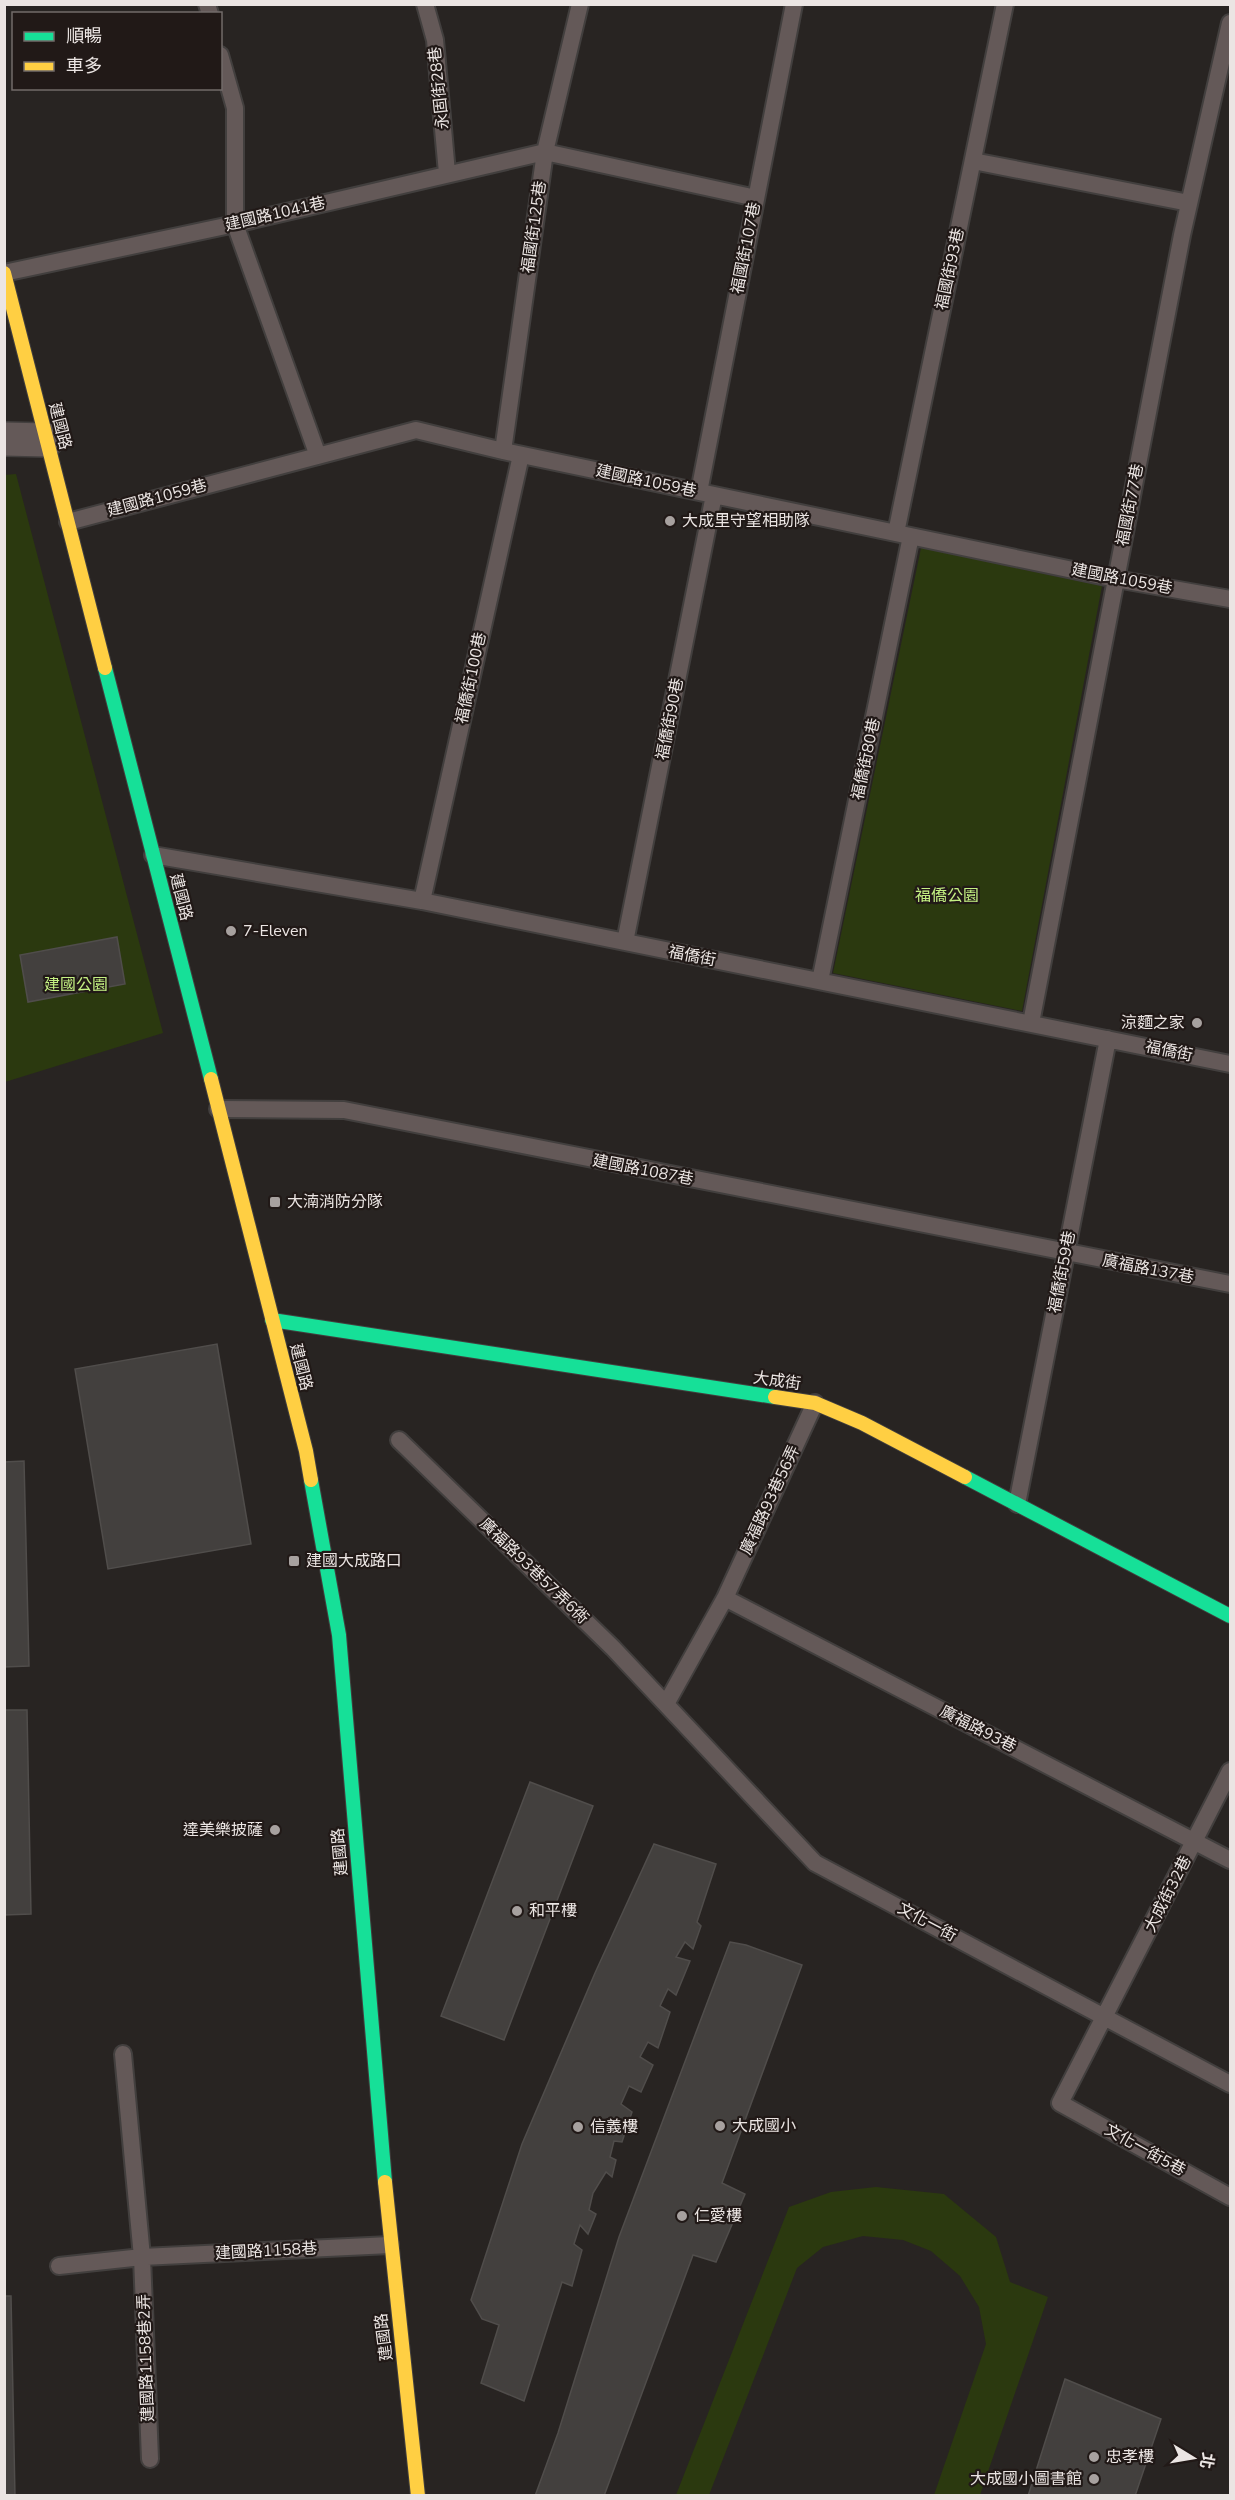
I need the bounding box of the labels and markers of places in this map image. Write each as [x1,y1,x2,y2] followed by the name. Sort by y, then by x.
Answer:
[682,510,810,532] place label: 大成里守望相助隊
[663,514,677,528] marker: 大成里守望相助隊
[243,920,308,942] place label: 7-Eleven
[224,924,238,938] marker: 7-Eleven
[1121,1012,1185,1034] place label: 涼麵之家
[1190,1016,1204,1030] marker: 涼麵之家
[287,1191,383,1213] place label: 大湳消防分隊
[268,1195,282,1209] marker: 大湳消防分隊
[306,1550,402,1572] place label: 建國大成路口
[287,1554,301,1568] marker: 建國大成路口
[183,1819,263,1841] place label: 達美樂披薩
[268,1823,282,1837] marker: 達美樂披薩
[529,1900,577,1922] place label: 和平樓
[510,1904,524,1918] marker: 和平樓
[732,2115,796,2137] place label: 大成國小
[590,2116,638,2138] place label: 信義樓
[713,2119,727,2133] marker: 大成國小
[571,2120,585,2134] marker: 信義樓
[694,2205,742,2227] place label: 仁愛樓
[675,2209,689,2223] marker: 仁愛樓
[1106,2446,1154,2468] place label: 忠孝樓
[1087,2450,1101,2464] marker: 忠孝樓
[970,2468,1082,2490] place label: 大成國小圖書館
[1087,2472,1101,2486] marker: 大成國小圖書館

